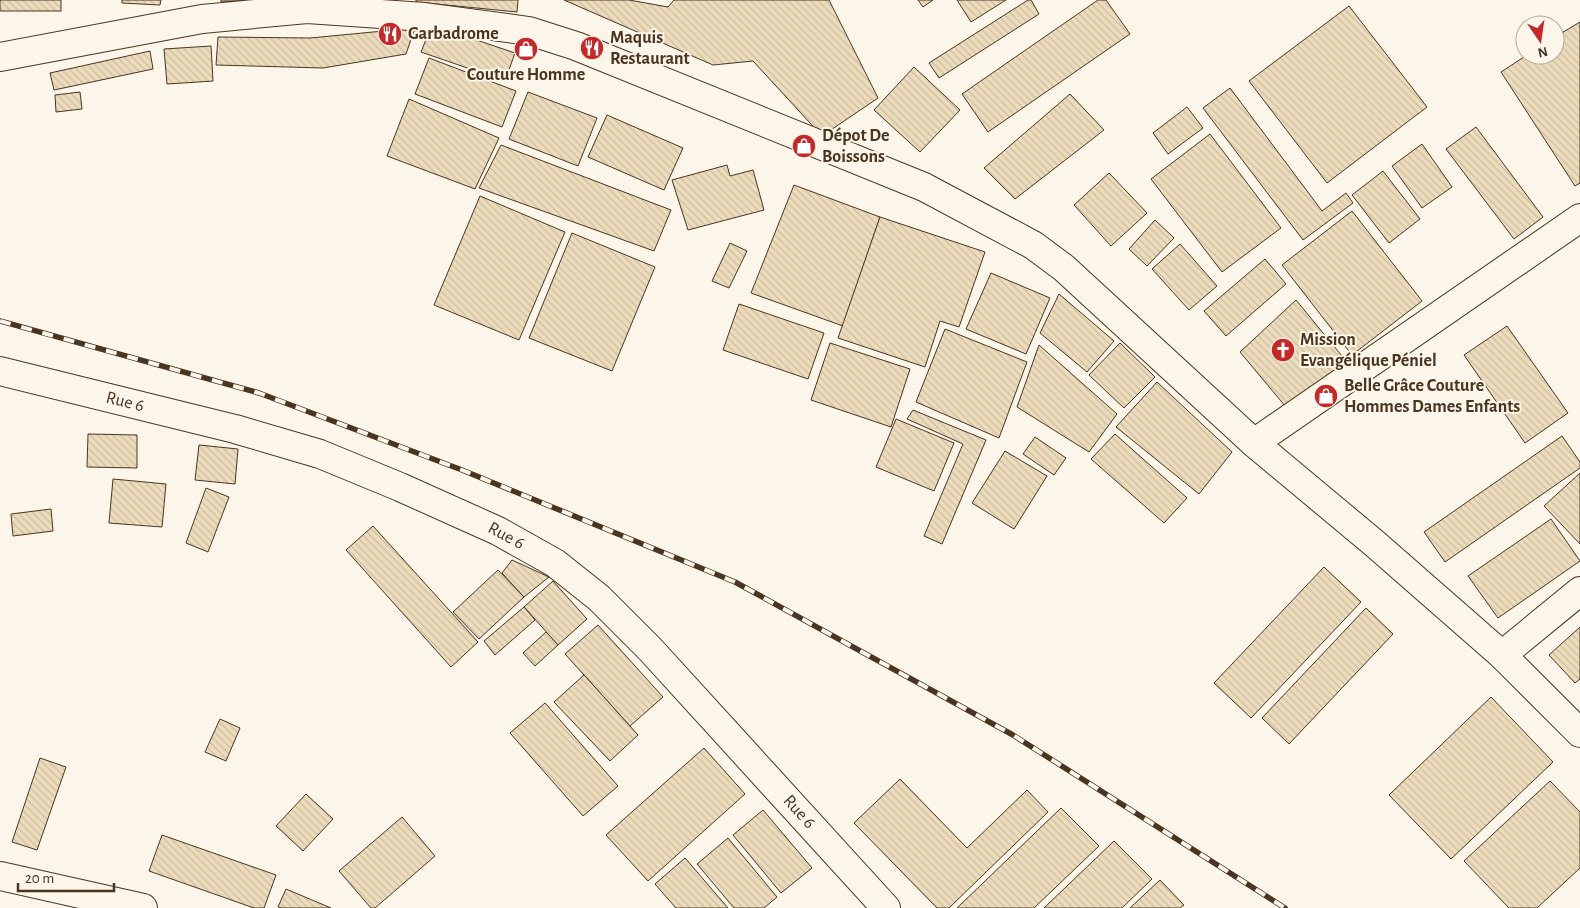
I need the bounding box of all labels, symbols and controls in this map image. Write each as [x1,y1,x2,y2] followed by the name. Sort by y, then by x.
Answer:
[1515,15,1565,65] north arrow
[377,21,403,47] restaurant icon: Garbadrome
[408,25,499,43] place label: Garbadrome
[610,29,690,68] place label: Maquis Restaurant
[579,35,605,61] restaurant icon: Maquis Restaurant
[513,36,539,62] shop icon: Couture Homme
[1536,44,1549,60] text: N
[467,66,585,84] place label: Couture Homme
[822,127,889,166] place label: Dépot De Boissons
[791,133,817,159] shop icon: Dépot De Boissons
[1300,331,1437,370] place label: Mission Evangélique Péniel
[1270,337,1296,363] church icon: Mission Evangélique Péniel
[1344,377,1520,416] place label: Belle Grâce Couture Hommes Dames Enfants
[1313,383,1339,409] shop icon: Belle Grâce Couture Hommes Dames Enfants
[104,389,146,415] street label: Rue 6
[485,519,527,553] street label: Rue 6
[779,792,819,832] street label: Rue 6
[18,860,114,892] scale bar
[25,871,54,886] text: 20 m

